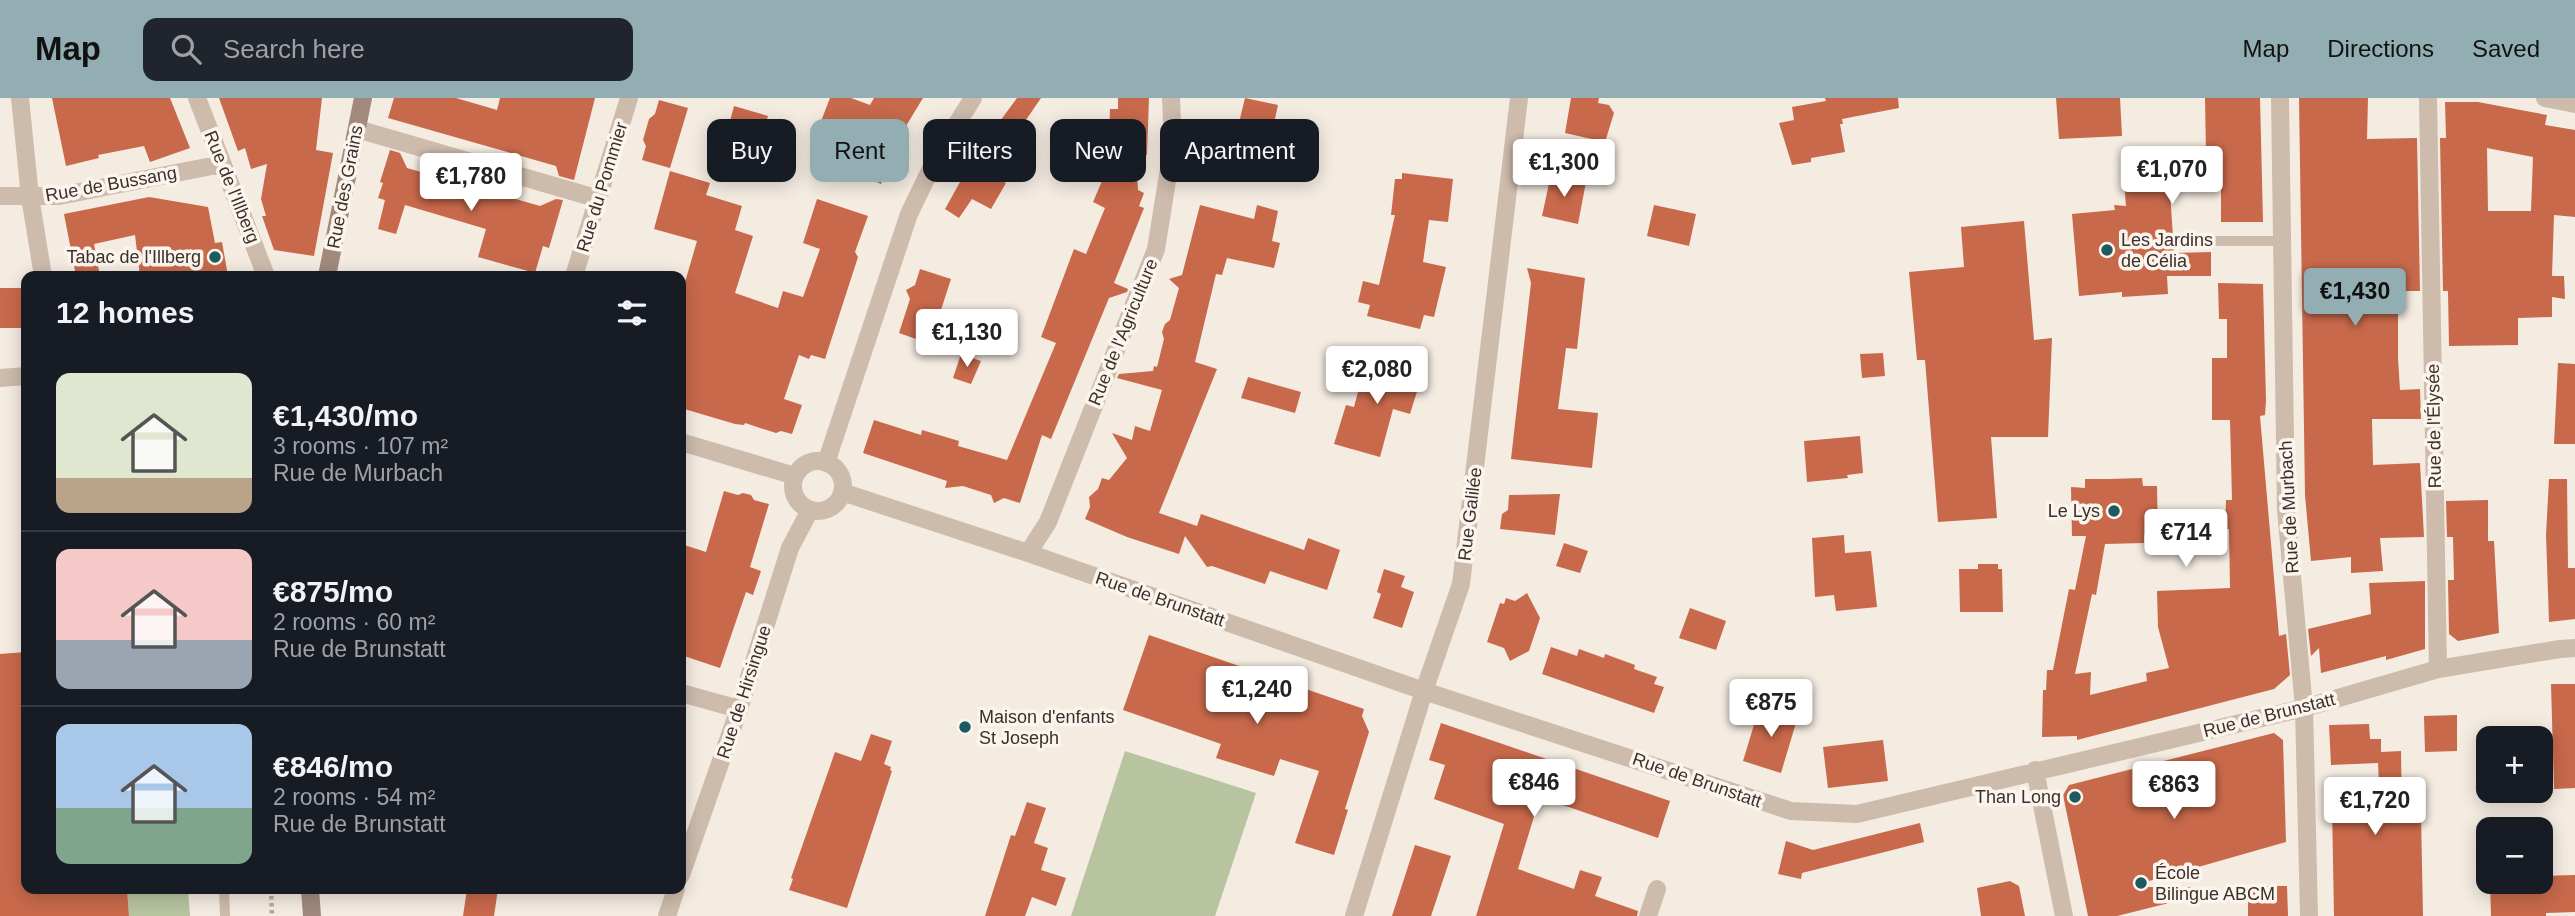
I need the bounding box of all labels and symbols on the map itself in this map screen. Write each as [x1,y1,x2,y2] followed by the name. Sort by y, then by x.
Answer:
[573,119,631,255] street label: Rue du Pommier
[323,124,367,250] street label: Rue des Grains
[200,128,264,246] street label: Rue de l'Illberg
[1507,140,1621,199] pin: €1,300
[2115,146,2229,206] pin: €1,070
[414,153,528,213] pin: €1,780
[44,163,178,205] street label: Rue de Bussang
[2121,230,2213,271] place label: Les Jardins de Célia
[2099,242,2115,258] marker: Les Jardins de Célia
[66,247,201,267] place label: Tabac de l'Illberg
[207,249,223,265] marker: Tabac de l'Illberg
[1084,256,1162,408] street label: Rue de l'Agriculture
[2298,268,2412,328] pin: €1,430
[910,310,1024,369] pin: €1,130
[1320,346,1434,406] pin: €2,080
[2423,364,2445,488] street label: Rue de l'Élysée
[2276,440,2302,574] street label: Rue de Murbach
[1454,466,1486,562] street label: Rue Galilée
[2048,501,2100,521] place label: Le Lys
[2106,503,2122,519] marker: Le Lys
[2145,510,2227,569] pin: €714
[1093,568,1227,630] street label: Rue de Brunstatt
[713,623,775,761] street label: Rue de Hirsingue
[1200,666,1314,726] pin: €1,240
[1730,680,1812,739] pin: €875
[2201,689,2337,741] street label: Rue de Brunstatt
[979,707,1115,748] place label: Maison d'enfants St Joseph
[957,719,973,735] marker: Maison d'enfants St Joseph
[1630,749,1764,811] street label: Rue de Brunstatt
[1493,760,1575,819] pin: €846
[2133,762,2215,821] pin: €863
[2318,778,2432,837] pin: €1,720
[1975,787,2061,807] place label: Than Long
[2067,789,2083,805] marker: Than Long
[2155,863,2275,904] place label: École Bilingue ABCM
[2133,875,2149,891] marker: École Bilingue ABCM

